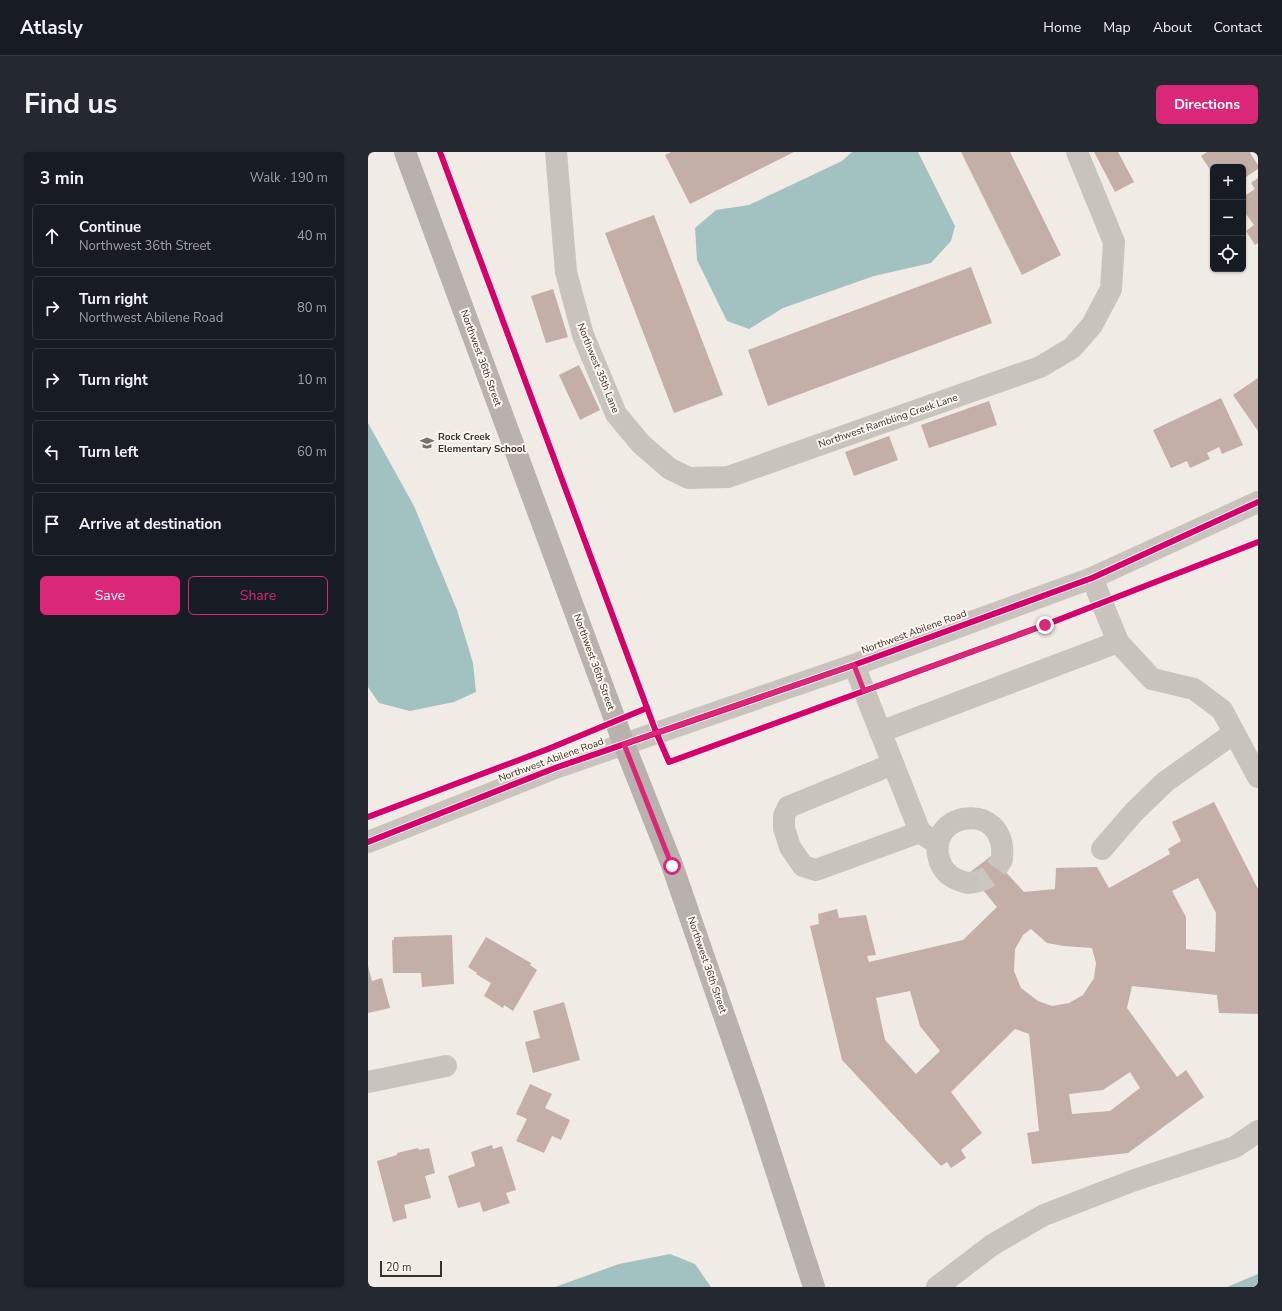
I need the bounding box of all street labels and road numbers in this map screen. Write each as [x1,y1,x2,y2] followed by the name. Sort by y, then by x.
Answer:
[457,308,505,409] street label: Northwest 36th Street
[574,321,622,415] street label: Northwest 35th Lane
[817,391,959,451] street label: Northwest Rambling Creek Lane
[859,606,969,658] street label: Northwest Abilene Road
[570,612,618,713] street label: Northwest 36th Street
[496,734,606,786] street label: Northwest Abilene Road
[684,915,730,1016] street label: Northwest 36th Street

